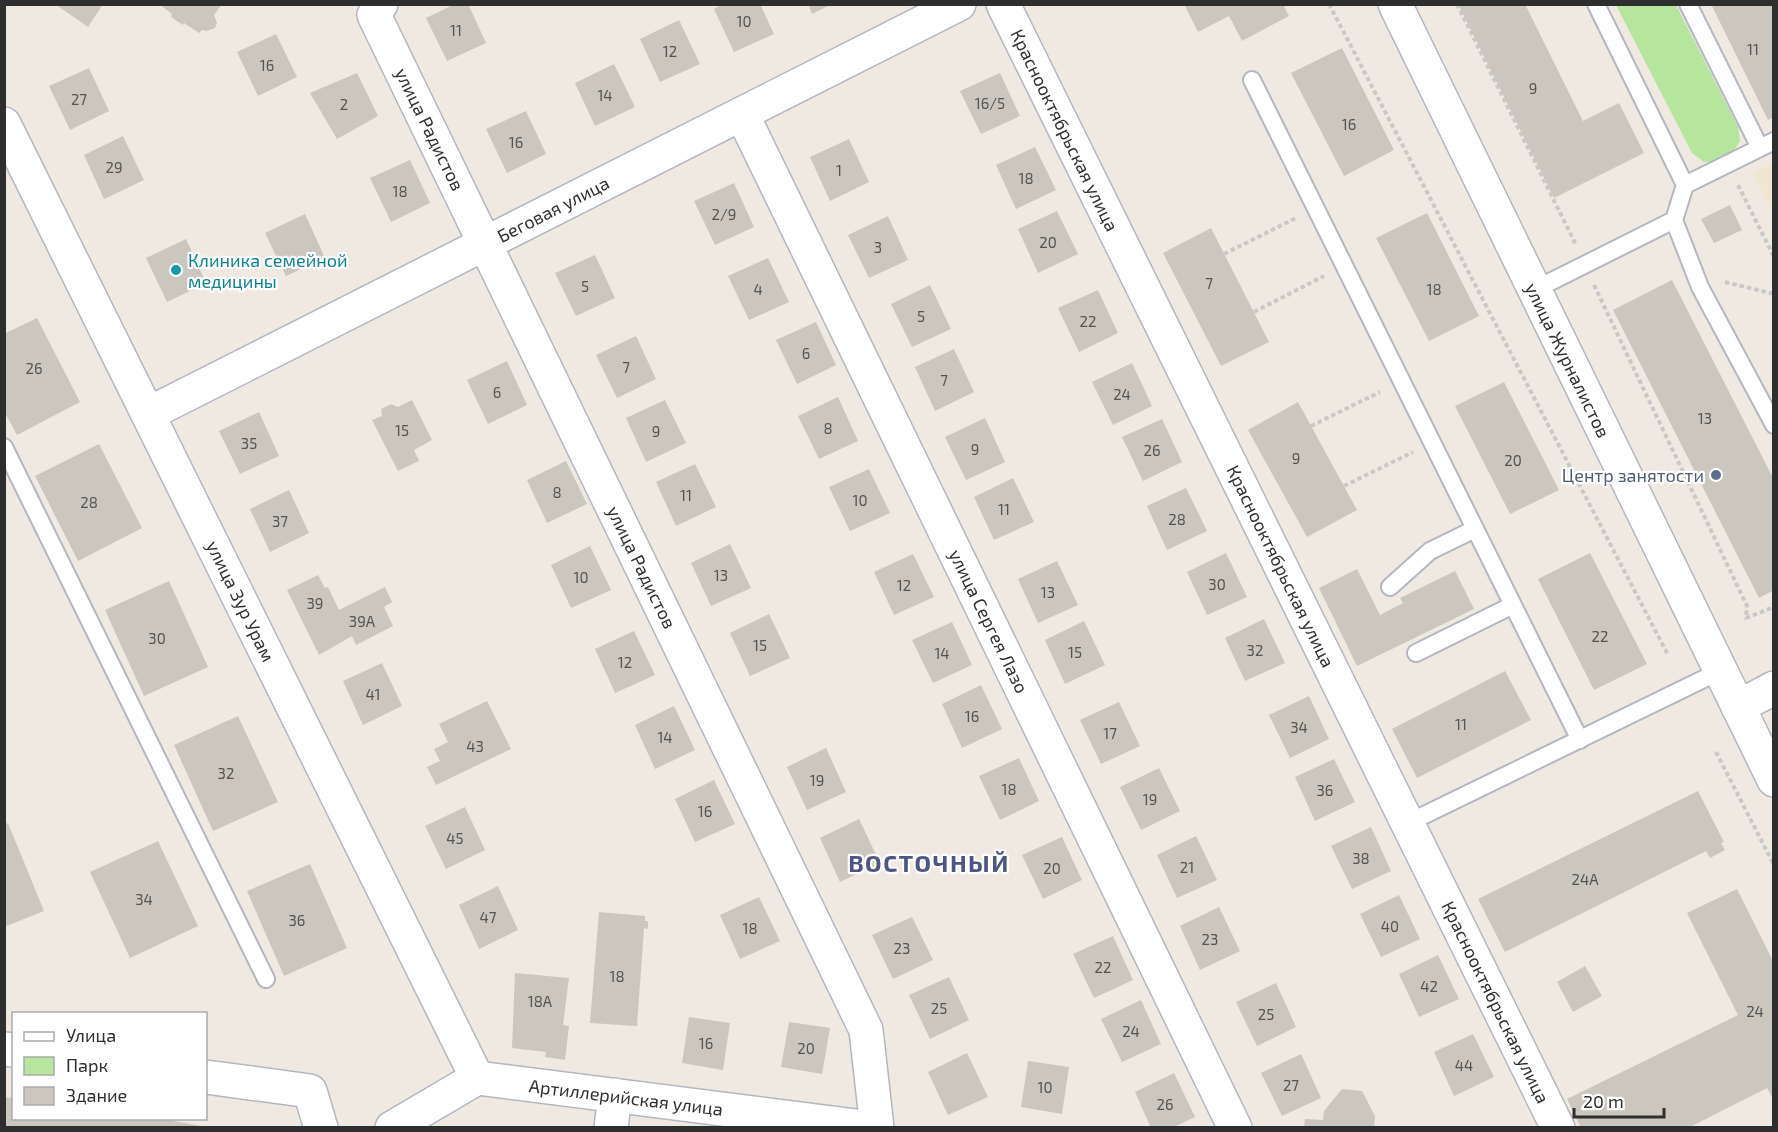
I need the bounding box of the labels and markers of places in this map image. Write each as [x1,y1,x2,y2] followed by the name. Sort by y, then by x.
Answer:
[188,249,348,292] place label: Клиника семейной медицины
[169,263,183,277] marker: Клиника семейной медицины
[1562,464,1704,486] place label: Центр занятости
[1709,468,1723,482] marker: Центр занятости

